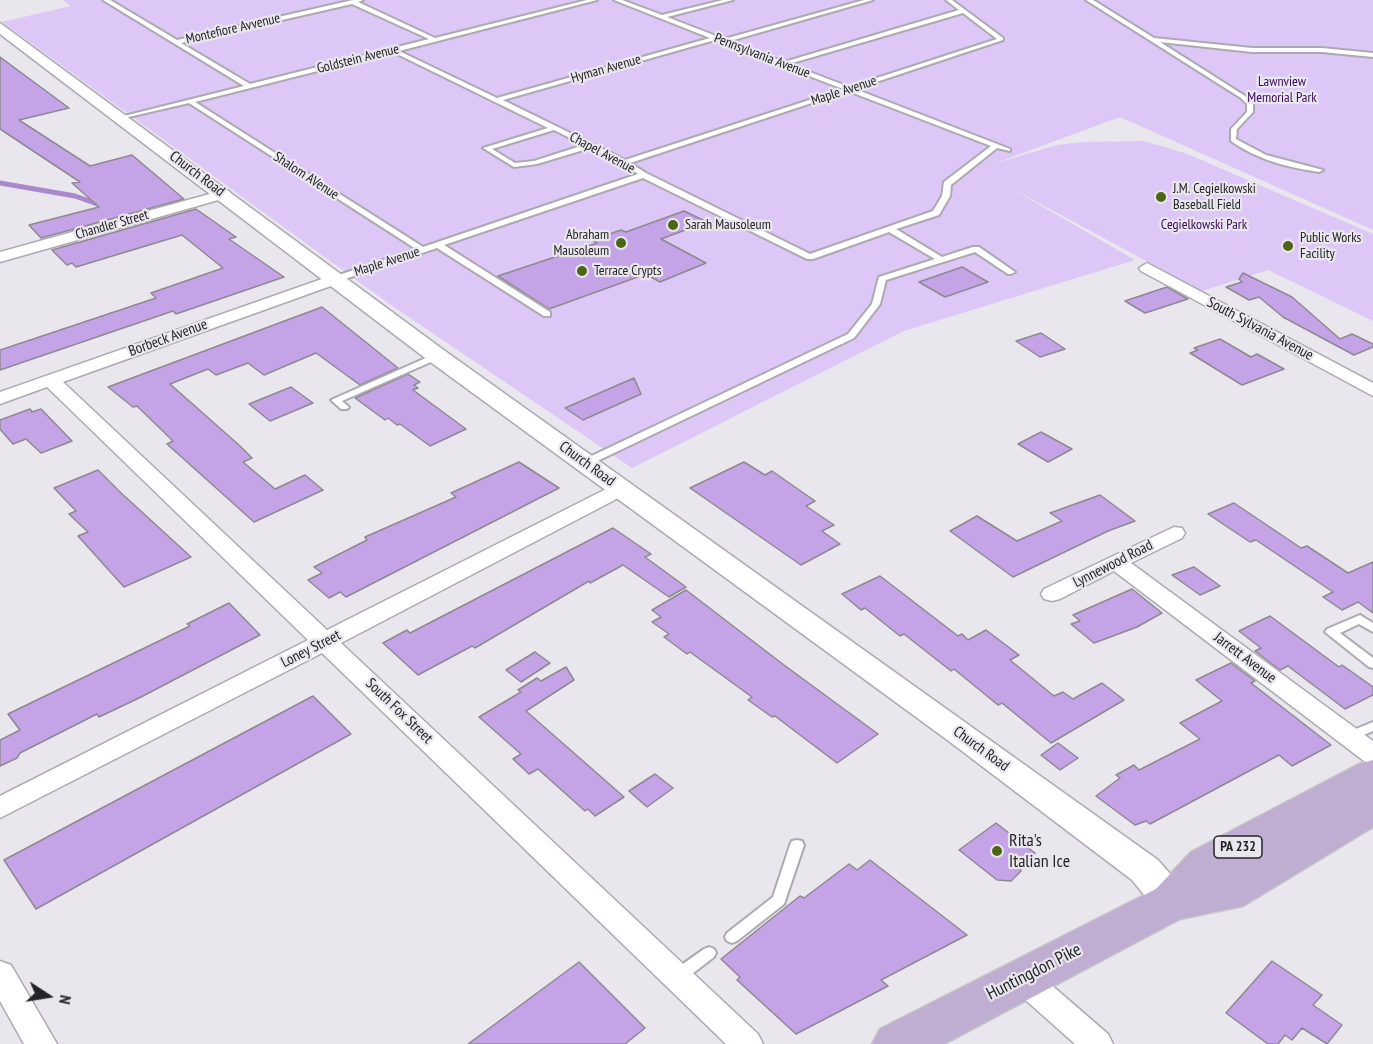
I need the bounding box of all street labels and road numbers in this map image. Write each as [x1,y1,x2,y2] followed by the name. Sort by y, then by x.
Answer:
[184,10,282,48] street label: Montefiore Avvenue
[712,30,812,82] street label: Pennsylvania Avenue
[315,41,401,77] street label: Goldstein Avenue
[569,51,643,87] street label: Hyman Avenue
[809,73,879,109] street label: Maple Avenue
[566,129,638,177] street label: Chapel Avenue
[166,147,228,201] street label: Church Road
[270,149,342,203] street label: Shalom AVenue
[74,207,150,243] street label: Chandler Street
[352,244,422,280] street label: Maple Avenue
[1204,293,1316,365] street label: South Sylvania Avenue
[126,315,210,361] street label: Borbeck Avenue
[555,438,619,490] street label: Church Road
[1070,536,1156,592] street label: Lynnewood Road
[278,626,344,672] street label: Loney Street
[1210,629,1280,687] street label: Jarrett Avenue
[362,675,436,747] street label: South Fox Street
[949,723,1013,775] street label: Church Road
[1214,836,1262,858] road number: PA 232
[983,939,1085,1005] street label: Huntingdon Pike

